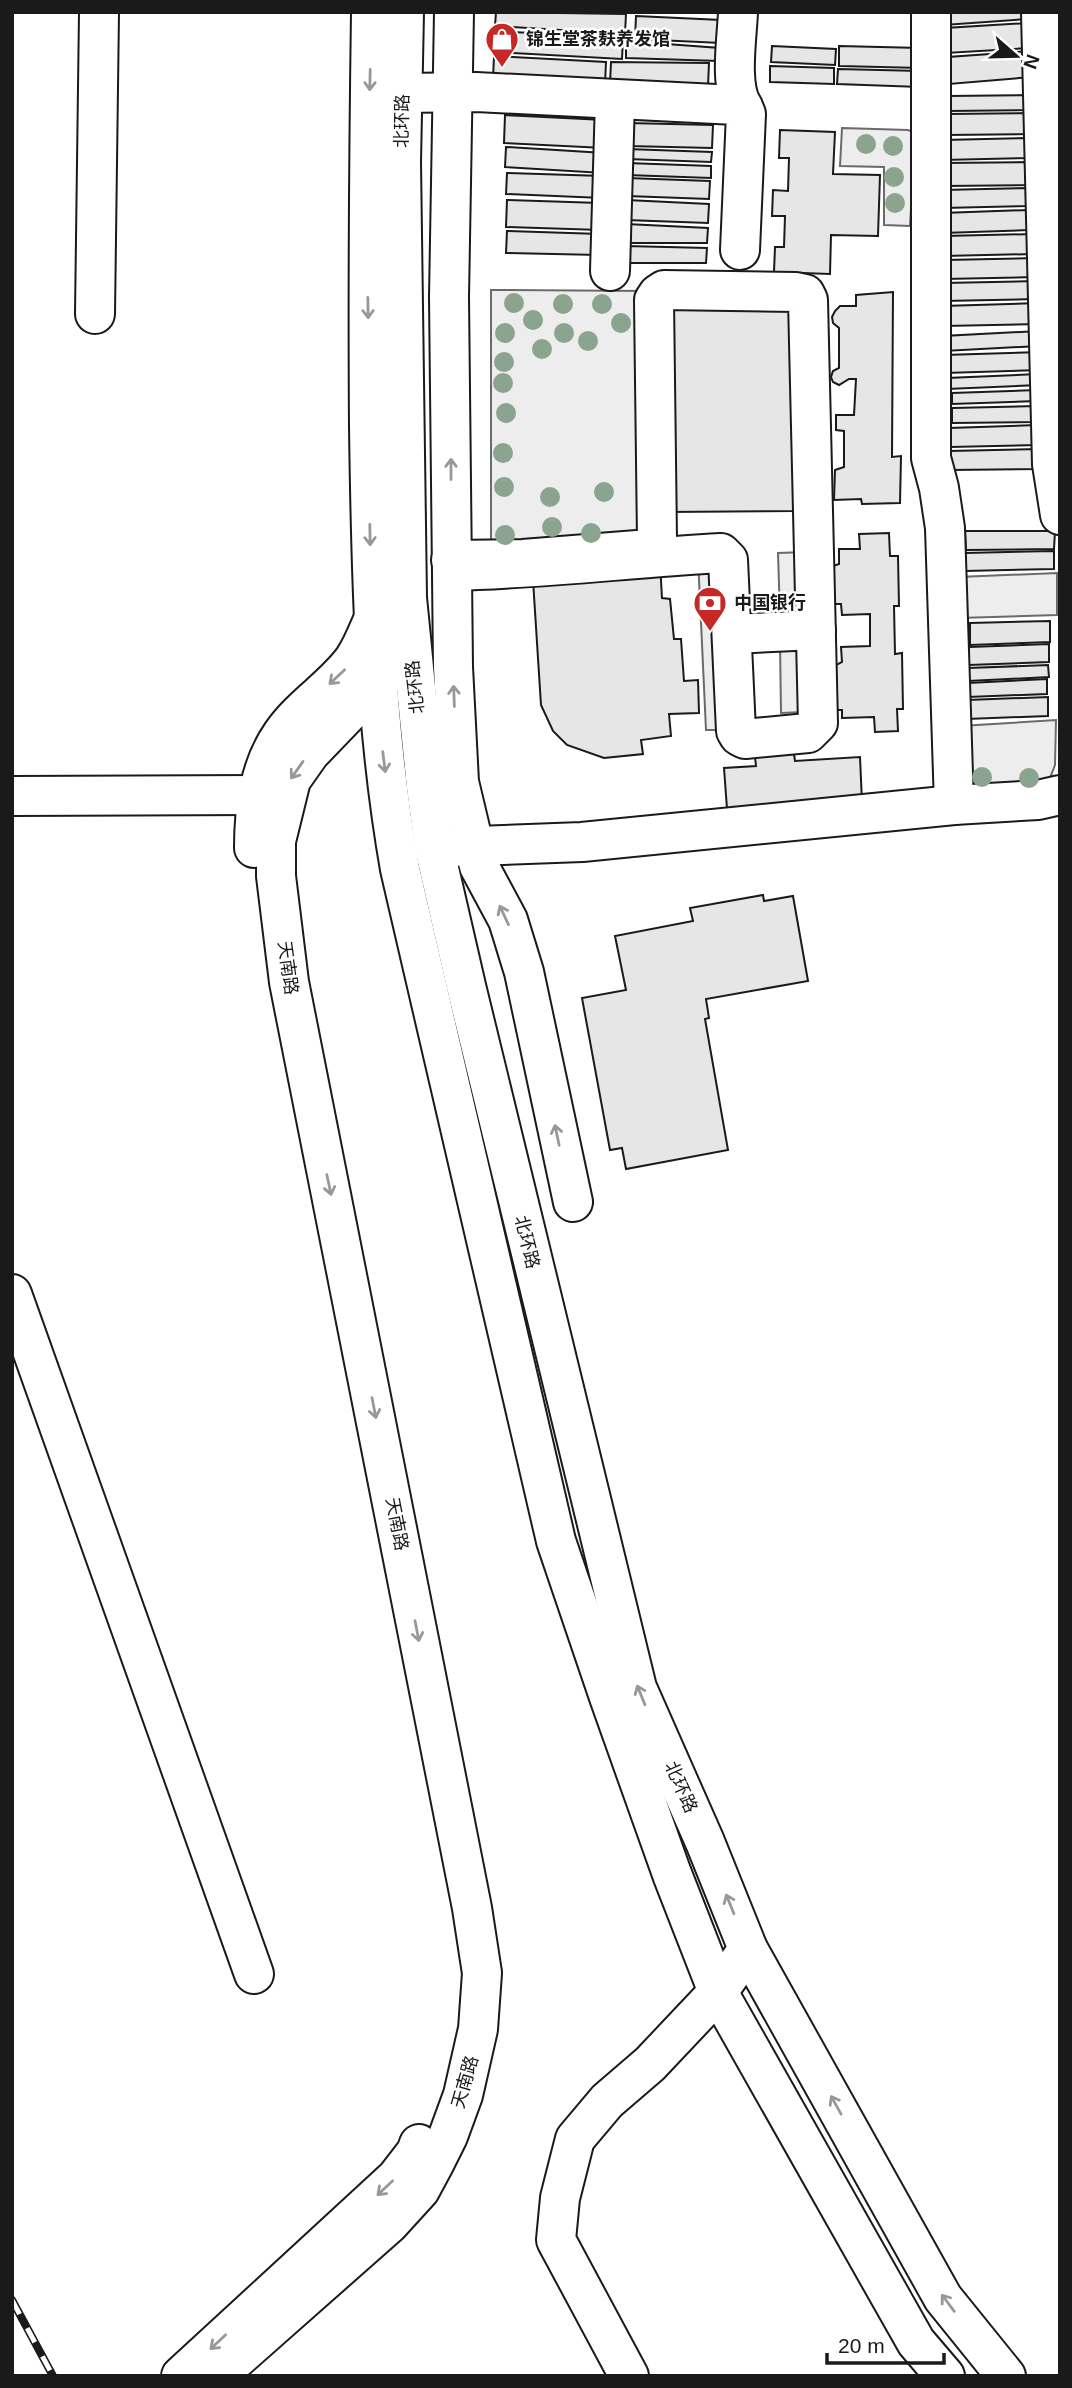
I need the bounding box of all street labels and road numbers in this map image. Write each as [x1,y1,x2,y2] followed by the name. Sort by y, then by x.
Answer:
[392,94,412,148] street label: 北环路
[402,659,428,715] street label: 北环路
[274,940,302,996] street label: 天南路
[511,1213,543,1271] street label: 北环路
[382,1496,412,1552] street label: 天南路
[661,1758,701,1816] street label: 北环路
[448,2053,482,2111] street label: 天南路

